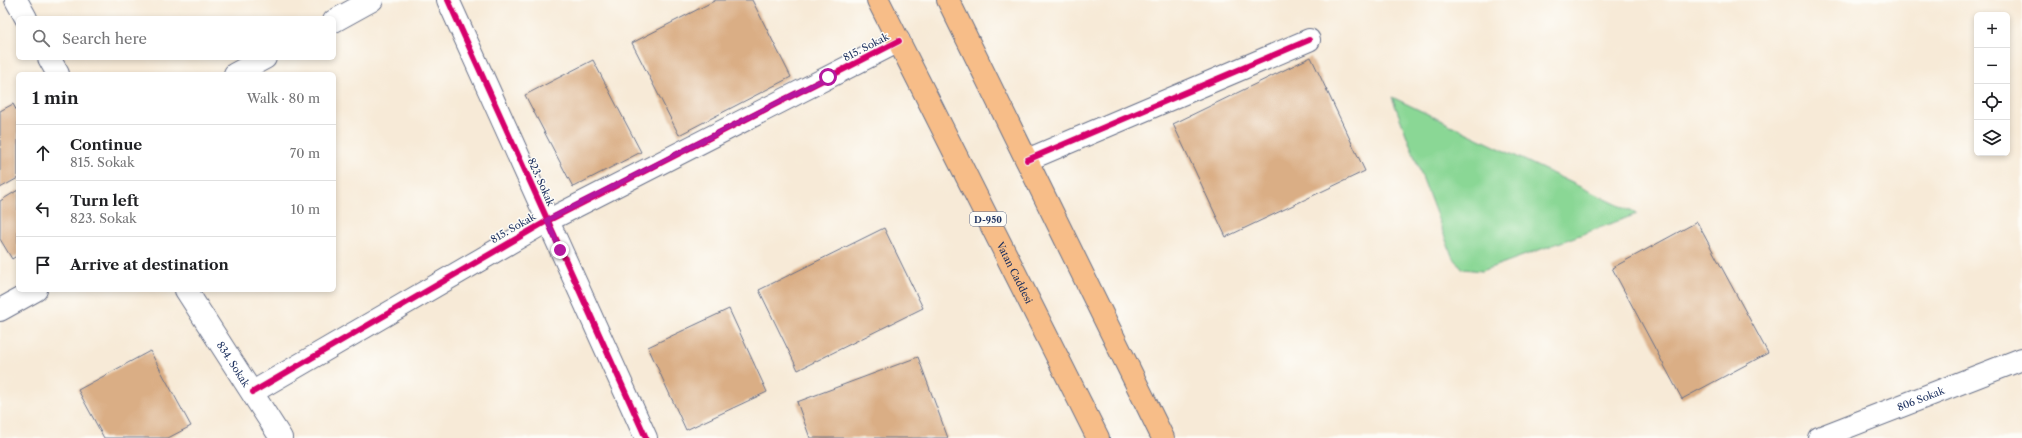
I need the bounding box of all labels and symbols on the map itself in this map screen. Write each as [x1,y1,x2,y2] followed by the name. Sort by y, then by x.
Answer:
[841,29,892,64] street label: 815. Sokak
[819,68,837,86] route start
[525,156,558,209] street label: 823. Sokak
[488,209,539,246] street label: 815. Sokak
[970,212,1006,226] road number: D-950
[993,239,1036,306] street label: Vatan Caddesi
[551,241,569,259] route end
[214,339,254,390] street label: 834. Sokak
[1895,383,1947,414] street label: 806 Sokak

